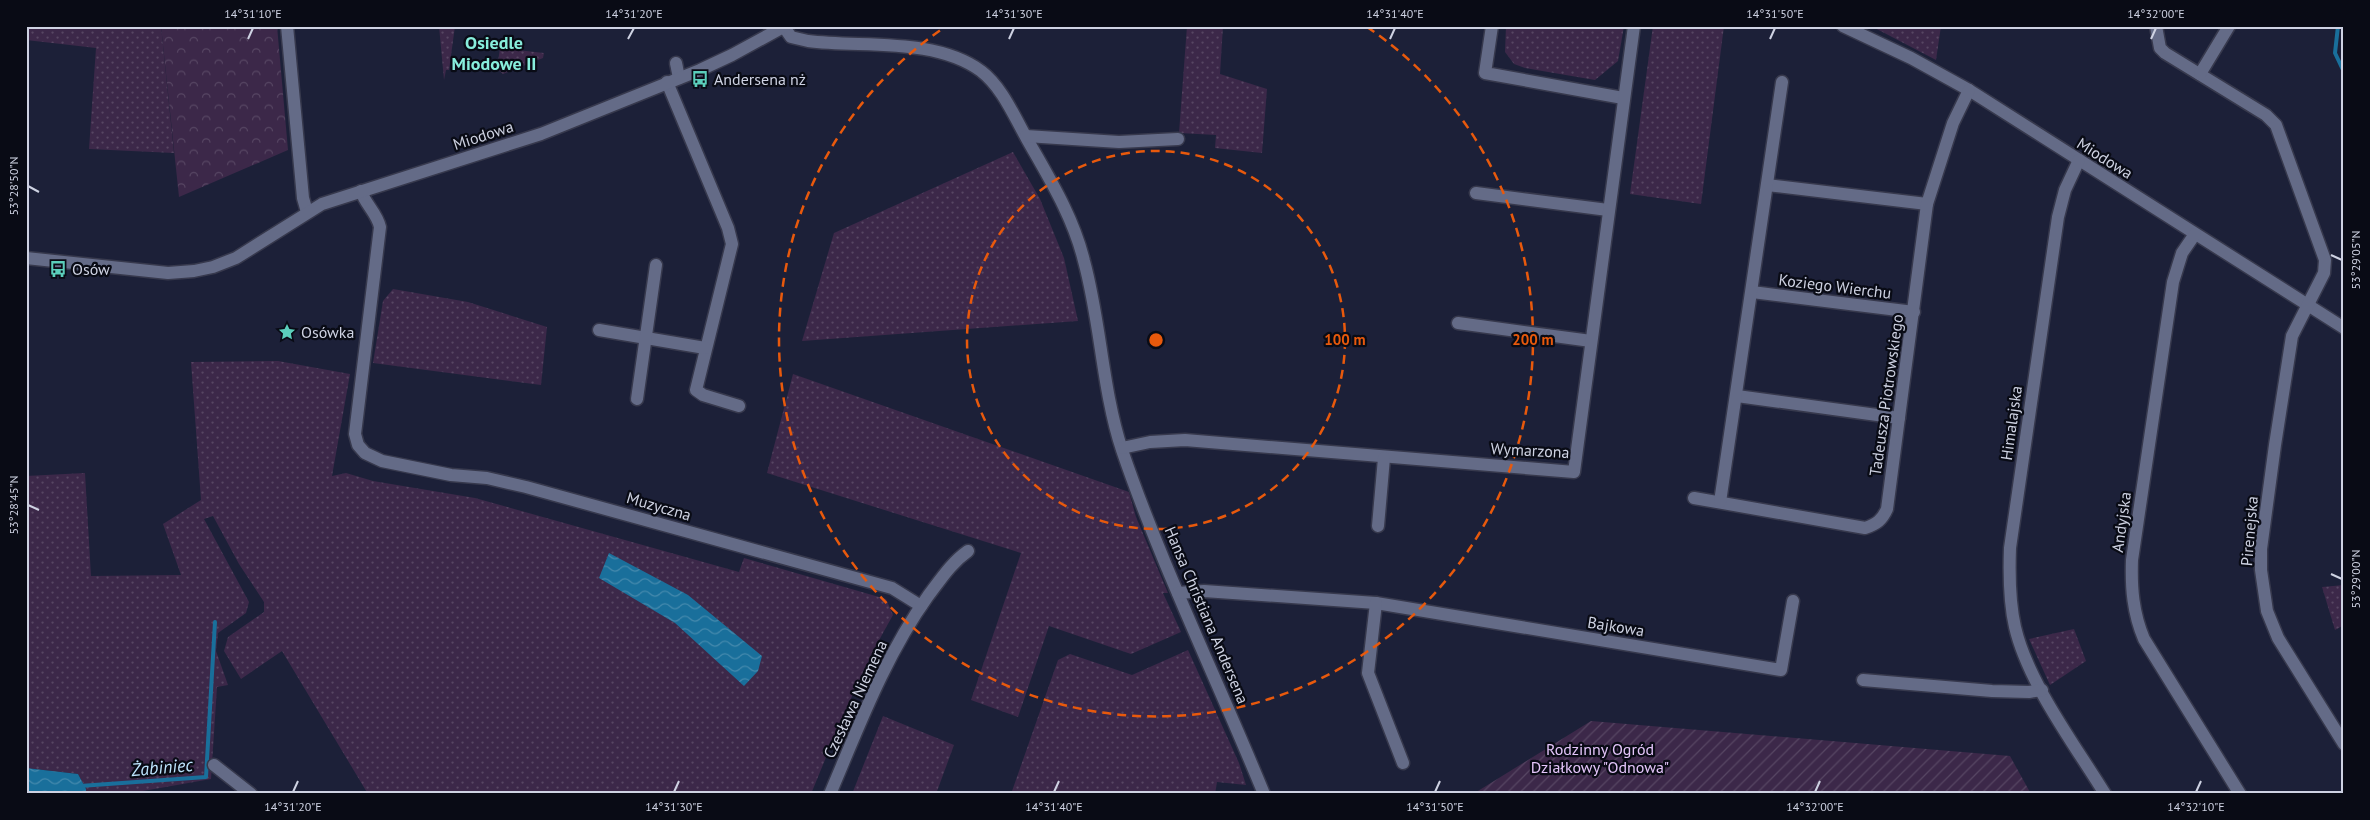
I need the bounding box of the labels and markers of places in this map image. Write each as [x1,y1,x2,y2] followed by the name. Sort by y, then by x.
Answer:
[690,69,710,89] bus stop icon: Andersena nż
[714,69,806,89] place label: Andersena nż
[48,259,68,279] bus stop icon: Osów
[72,259,110,279] place label: Osów
[277,322,297,342] place icon: Osówka
[301,322,354,342] place label: Osówka
[1147,331,1165,349] centre of rings

